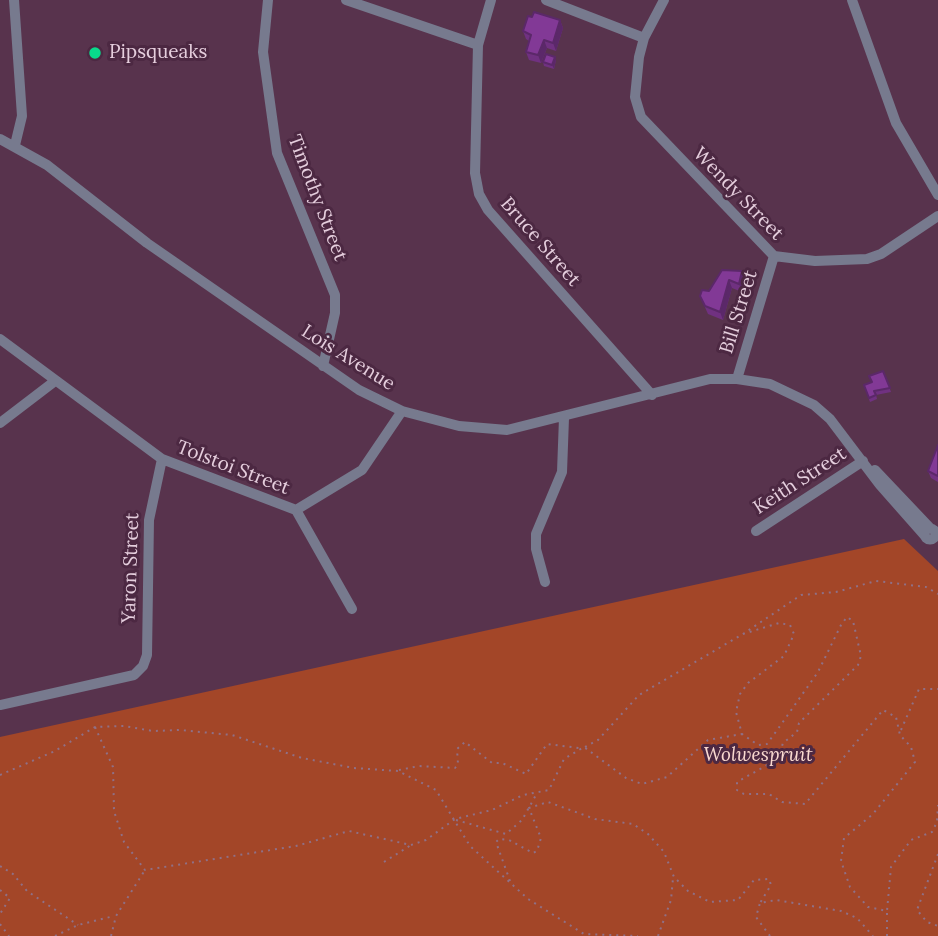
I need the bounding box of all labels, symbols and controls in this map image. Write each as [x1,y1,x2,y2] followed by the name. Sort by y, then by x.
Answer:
[109,42,207,64] place label: Pipsqueaks
[87,45,103,61] marker: Pipsqueaks
[283,132,351,264] street label: Timothy Street
[688,143,788,245] street label: Wendy Street
[495,193,585,291] street label: Bruce Street
[715,267,763,357] street label: Bill Street
[297,320,399,396] street label: Lois Avenue
[173,436,293,500] street label: Tolstoi Street
[749,443,851,519] street label: Keith Street
[118,512,144,624] street label: Yaron Street
[703,745,813,767] park label: Wolwespruit

